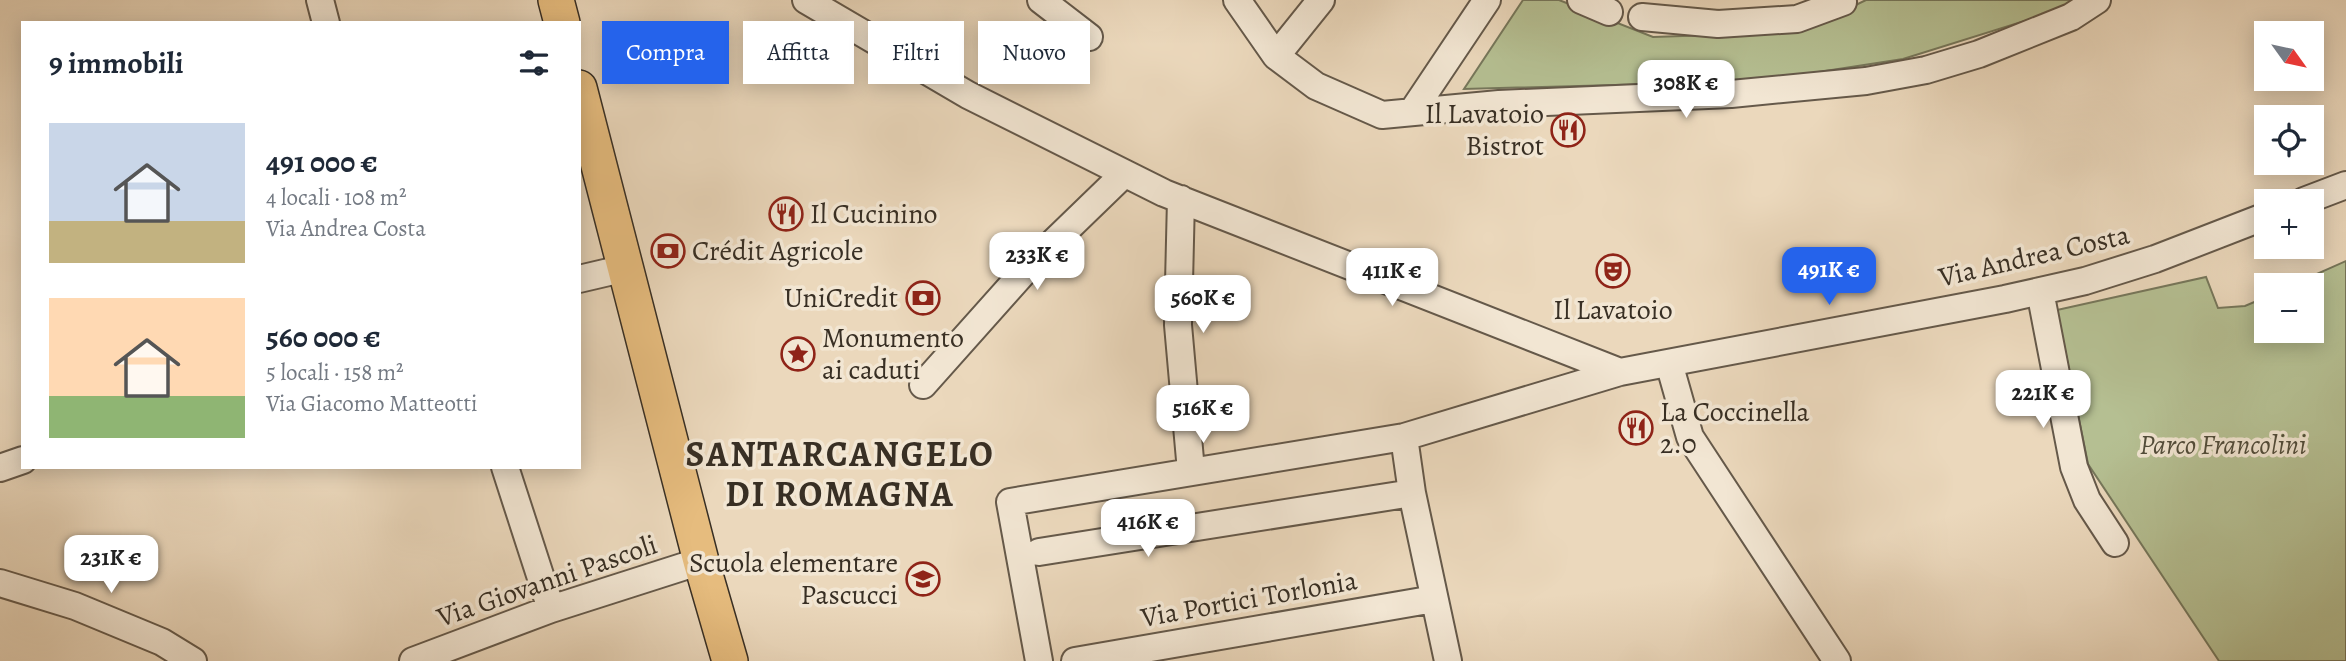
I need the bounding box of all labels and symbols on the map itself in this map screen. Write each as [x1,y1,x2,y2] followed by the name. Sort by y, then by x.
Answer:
[2254,21,2324,91] north arrow
[1629,60,1743,120] pin: 308K €
[1425,95,1544,165] place label: Il Lavatoio Bistrot
[1549,111,1587,149] restaurant icon: Il Lavatoio Bistrot
[767,195,805,233] restaurant icon: Il Cucinino
[810,195,937,233] place label: Il Cucinino
[1934,216,2133,297] street label: Via Andrea Costa
[649,232,687,270] bank icon: Crédit Agricole
[692,232,863,270] place label: Crédit Agricole
[980,232,1094,292] pin: 233K €
[1772,247,1886,307] pin: 491K €
[1335,248,1449,308] pin: 411K €
[1594,252,1632,290] theatre icon: Il Lavatoio
[1146,276,1260,335] pin: 560K €
[784,279,898,317] place label: UniCredit
[904,279,942,317] bank icon: UniCredit
[1553,291,1673,329] place label: Il Lavatoio
[822,319,964,389] place label: Monumento ai caduti
[779,335,817,373] place icon: Monumento ai caduti
[1986,370,2100,430] pin: 221K €
[1146,386,1260,445] pin: 516K €
[1660,393,1810,463] place label: La Coccinella 2.0
[1617,409,1655,447] restaurant icon: La Coccinella 2.0
[2140,426,2306,464] park label: Parco Francolini
[685,430,995,518] district label: SANTARCANGELO DI ROMAGNA
[1091,500,1205,559] pin: 416K €
[431,526,662,637] street label: Via Giovanni Pascoli
[54,536,168,595] pin: 231K €
[689,544,898,614] place label: Scuola elementare Pascucci
[904,560,942,598] school or university icon: Scuola elementare Pascucci
[1137,561,1360,637] street label: Via Portici Torlonia

